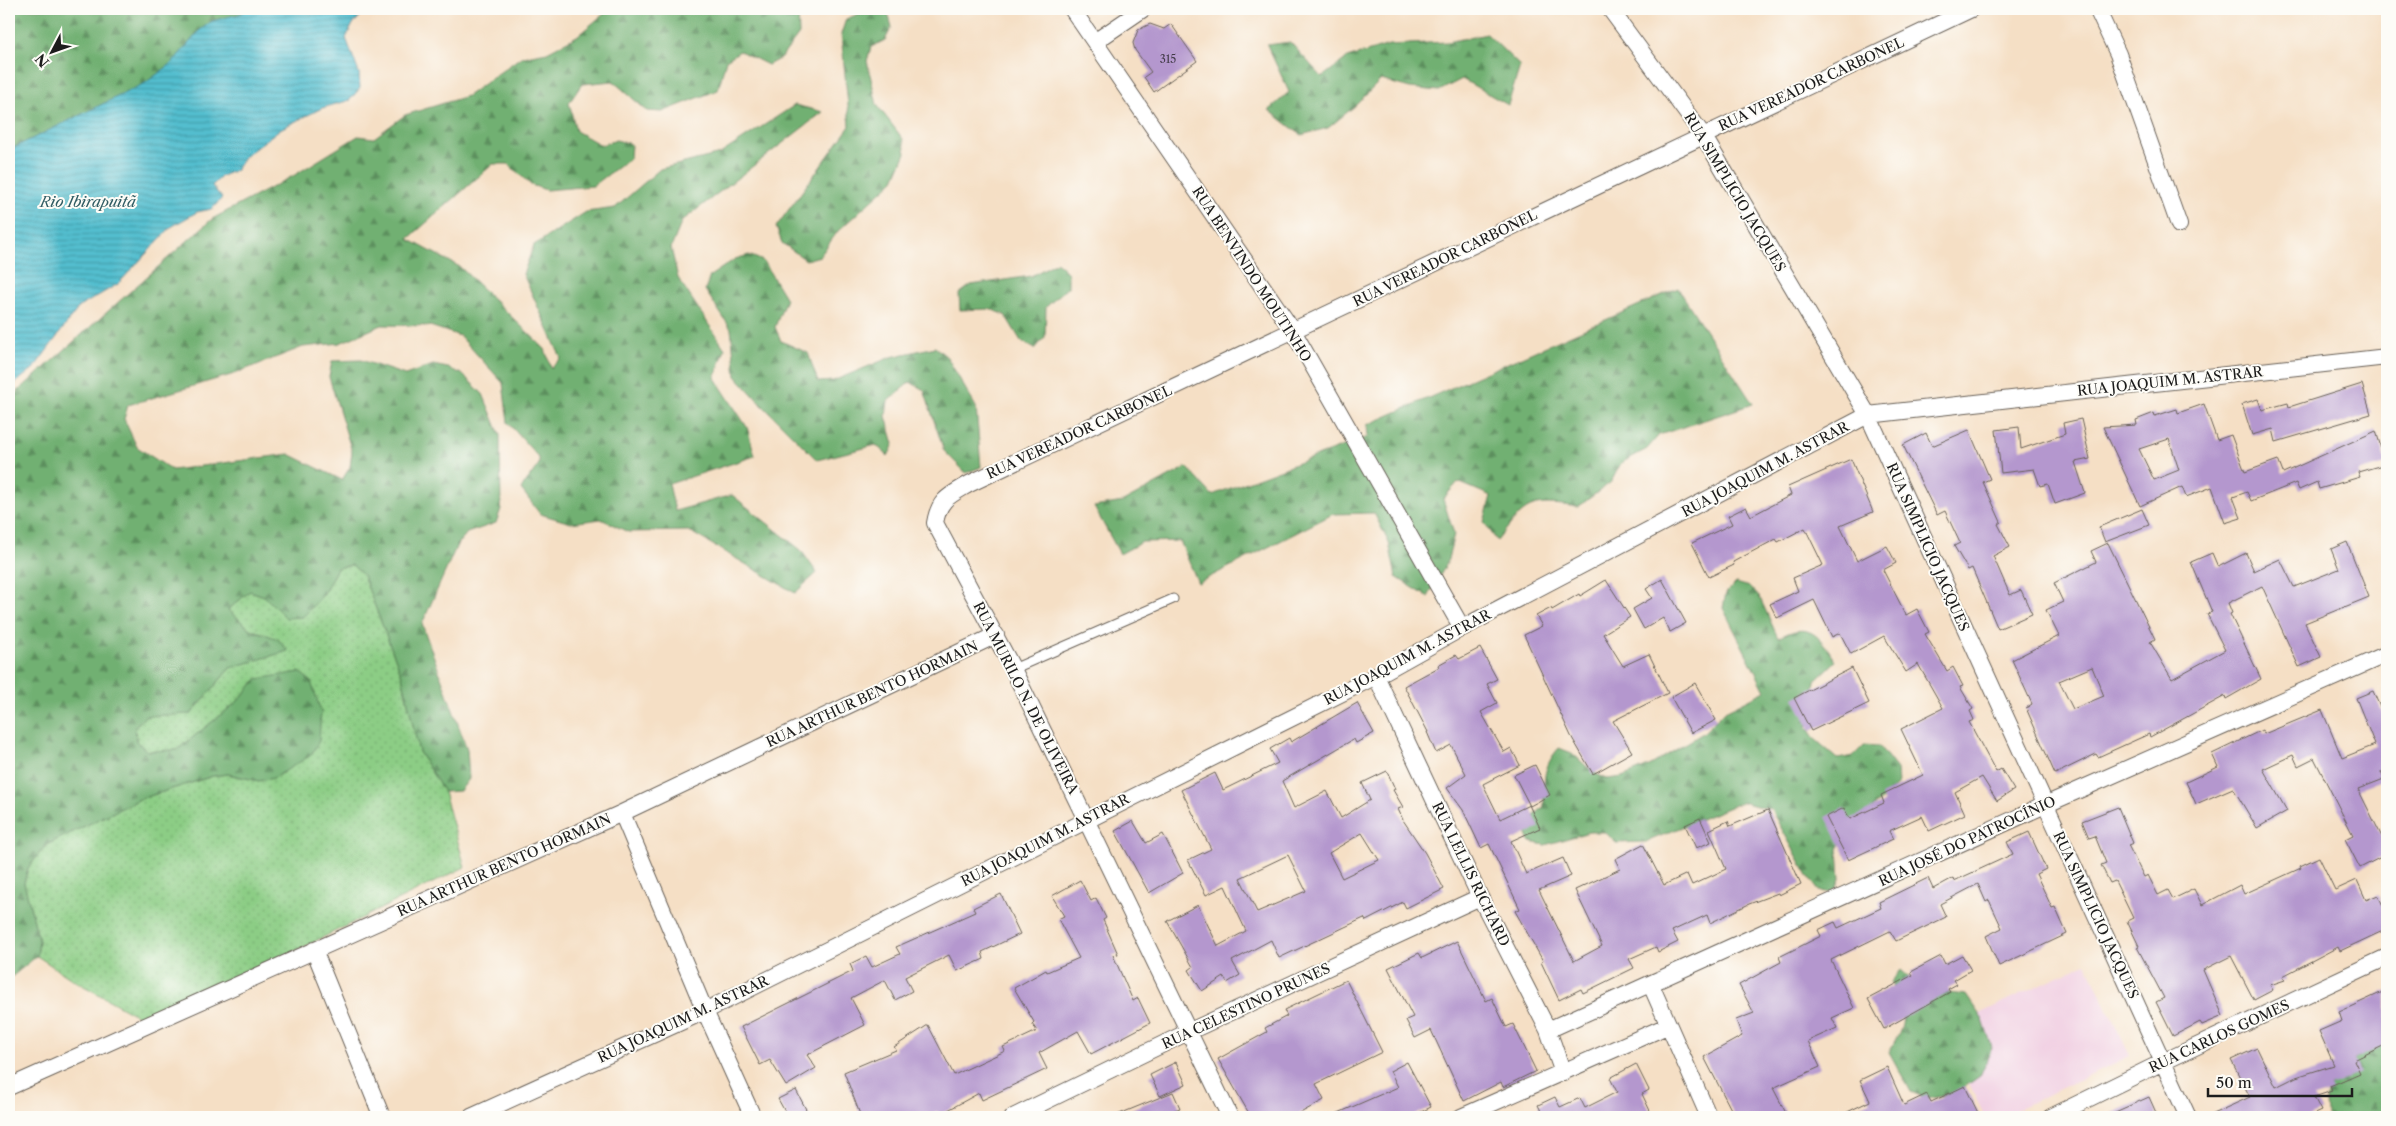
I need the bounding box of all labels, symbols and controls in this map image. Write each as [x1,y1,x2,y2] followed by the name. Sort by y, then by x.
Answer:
[28,28,78,78] north arrow
[1715,33,1907,135] street label: RUA VEREADOR CARBONEL
[31,50,53,71] text: N
[1160,52,1176,66] house number: 315
[1680,109,1790,275] street label: RUA SIMPLICIO JACQUES
[1188,183,1316,365] street label: RUA BENVINDO MOUTINHO
[39,192,137,211] water label: Rio Ibirapuitã
[1350,205,1540,311] street label: RUA VEREADOR CARBONEL
[2076,362,2264,400] street label: RUA JOAQUIM M. ASTRAR
[983,381,1175,483] street label: RUA VEREADOR CARBONEL
[1678,417,1852,521] street label: RUA JOAQUIM M. ASTRAR
[1883,460,1973,634] street label: RUA SIMPLICIO JACQUES
[969,599,1083,798] street label: RUA MURILO N. DE OLIVEIRA
[1320,605,1494,709] street label: RUA JOAQUIM M. ASTRAR
[763,637,981,751] street label: RUA ARTHUR BENTO HORMAIN
[958,789,1133,890] street label: RUA JOAQUIM M. ASTRAR
[1875,791,2058,890] street label: RUA JOSÉ DO PATROCÍNIO
[1428,799,1514,949] street label: RUA LELLIS RICHARD
[394,809,614,920] street label: RUA ARTHUR BENTO HORMAIN
[2049,828,2143,1002] street label: RUA SIMPLICIO JACQUES
[1159,959,1333,1053] street label: RUA CELESTINO PRUNES
[595,971,772,1067] street label: RUA JOAQUIM M. ASTRAR
[2146,995,2292,1077] street label: RUA CARLOS GOMES
[2208,1066,2352,1098] scale bar
[2216,1073,2252,1092] text: 50 m

